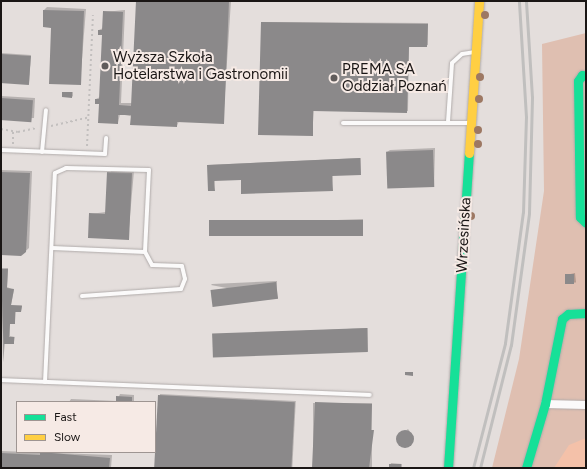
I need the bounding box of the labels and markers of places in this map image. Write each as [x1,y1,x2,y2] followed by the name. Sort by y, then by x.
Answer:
[113,48,288,83] place label: Wyższa Szkoła Hotelarstwa i Gastronomii
[342,60,447,95] place label: PREMA SA Oddział Poznań
[100,61,110,71] marker: Wyższa Szkoła Hotelarstwa i Gastronomii
[329,73,339,83] marker: PREMA SA Oddział Poznań

